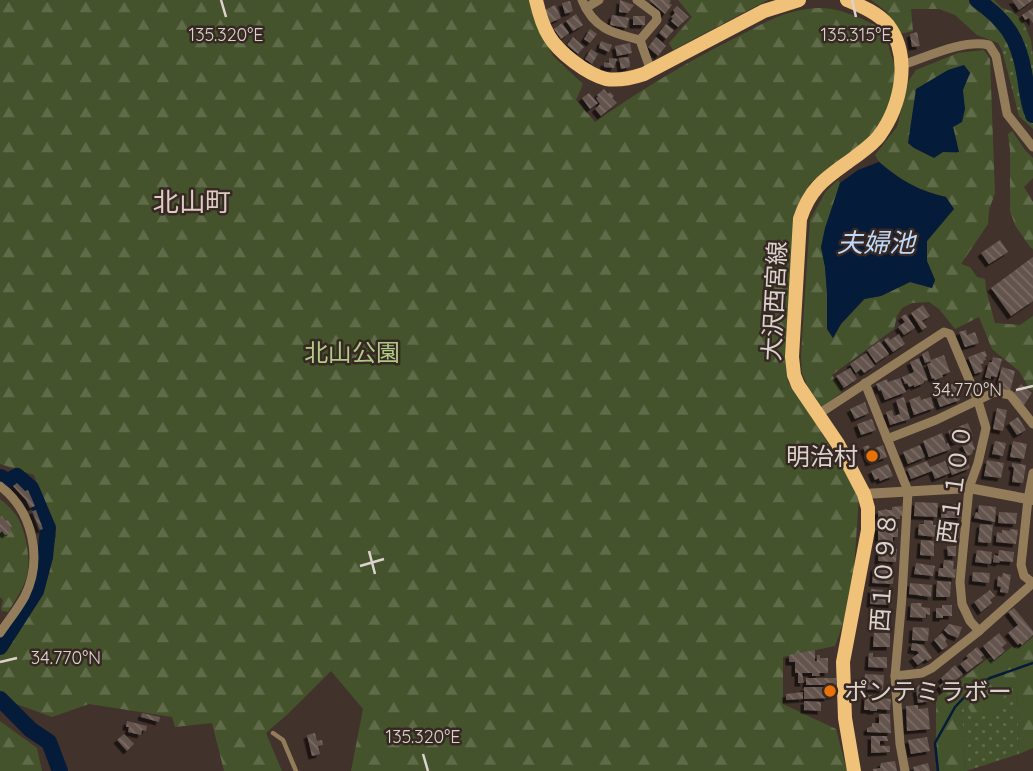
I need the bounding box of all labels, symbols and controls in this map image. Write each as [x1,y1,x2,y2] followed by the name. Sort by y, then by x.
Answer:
[188,23,264,46] text: 135.320°E
[821,23,891,46] text: 135.315°E
[153,185,231,218] district label: 北山町
[837,226,918,259] water label: 夫婦池
[756,240,792,362] street label: 大沢西宮線
[304,337,400,367] park label: 北山公園
[932,378,1002,401] text: 34.770°N
[931,422,977,546] street label: 西１１００
[786,441,858,471] place label: 明治村
[864,448,880,464] marker: 明治村
[864,511,902,633] street label: 西１０９８
[31,646,101,669] text: 34.770°N
[844,676,1012,706] place label: ポンテミラボー
[822,683,838,699] marker: ポンテミラボー
[385,725,461,748] text: 135.320°E

